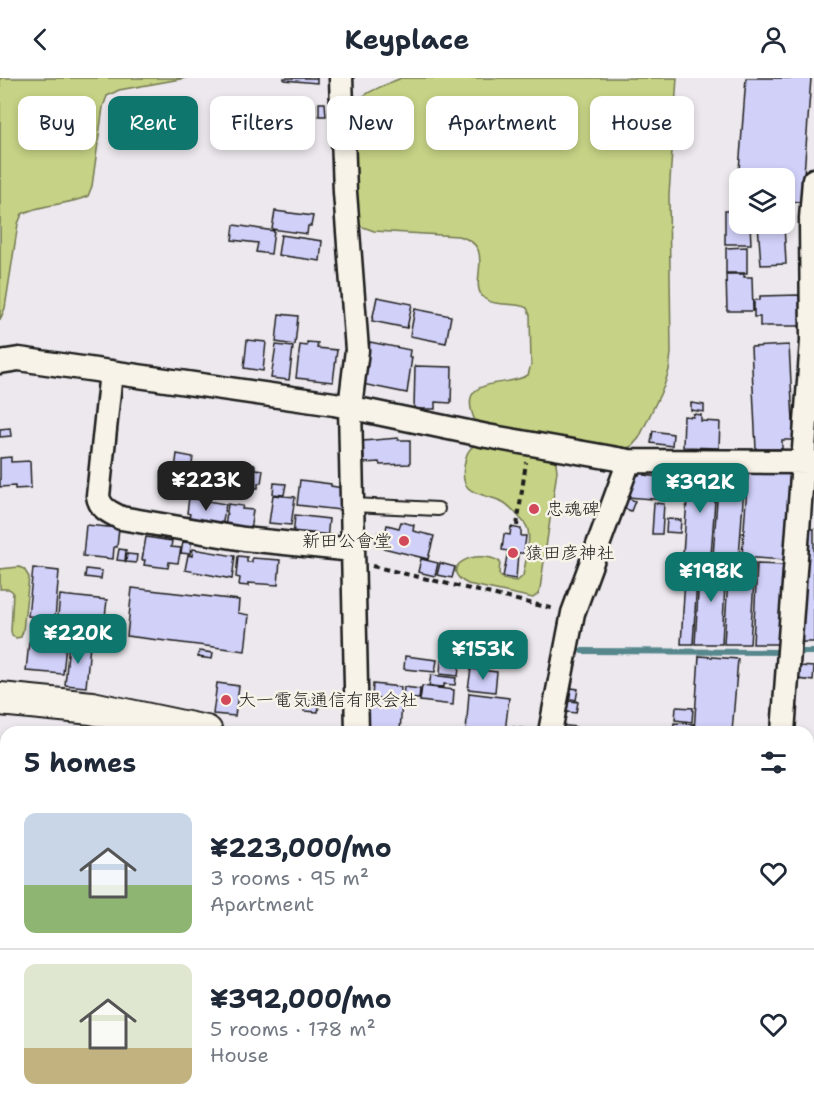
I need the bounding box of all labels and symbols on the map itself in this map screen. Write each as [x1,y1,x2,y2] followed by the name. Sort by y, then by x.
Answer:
[164,461,248,512] pin: ¥223K
[658,463,742,514] pin: ¥392K
[546,497,600,521] place label: 忠魂碑
[527,502,541,516] marker: 忠魂碑
[302,529,392,553] place label: 新田公會堂
[397,534,411,548] marker: 新田公會堂
[525,541,615,565] place label: 猿田彦神社
[506,546,520,560] marker: 猿田彦神社
[669,552,753,603] pin: ¥198K
[36,614,120,665] pin: ¥220K
[441,630,525,681] pin: ¥153K
[238,688,418,712] place label: 大一電気通信有限会社
[219,693,233,707] marker: 大一電気通信有限会社

